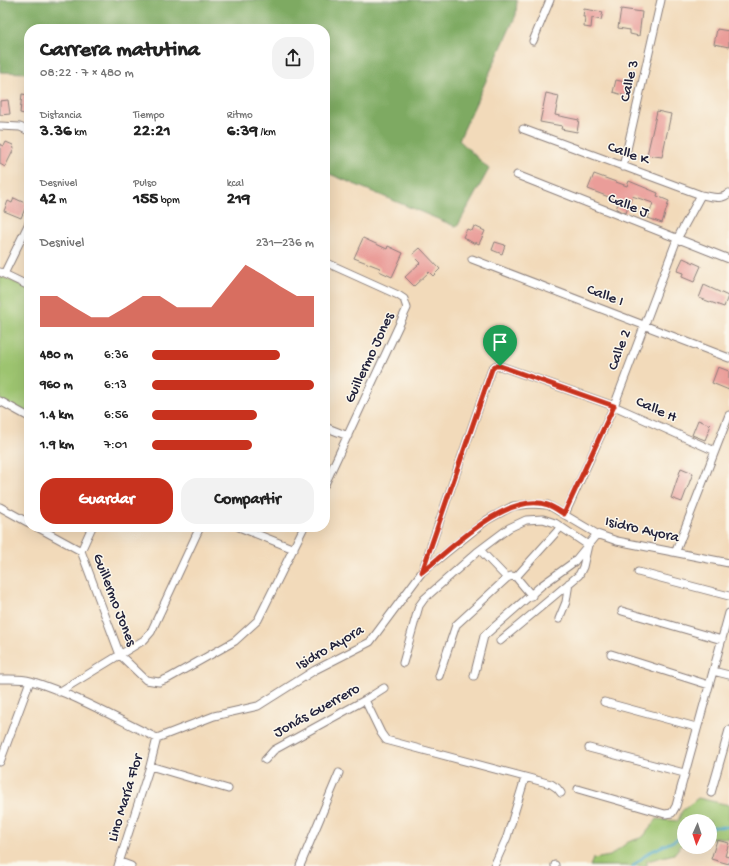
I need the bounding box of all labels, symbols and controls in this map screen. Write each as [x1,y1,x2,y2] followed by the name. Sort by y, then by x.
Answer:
[272,37,314,79] button: share
[40,38,200,64] text: Carrera matutina
[616,58,644,104] street label: Calle 3
[40,66,134,81] text: 08:22 · 7 × 480 m
[40,110,82,122] text: Distancia
[133,110,165,122] text: Tiempo
[227,110,253,122] text: Ritmo
[40,122,72,142] text: 3.36
[133,122,171,142] text: 22:21
[227,122,258,142] text: 6:39
[72,127,87,139] text: km
[258,127,276,139] text: /km
[605,138,653,170] street label: Calle K
[40,178,77,190] text: Desnivel
[133,178,157,190] text: Pulso
[227,178,244,190] text: kcal
[40,190,56,210] text: 42
[133,190,158,210] text: 155
[227,190,250,210] text: 219
[605,190,652,223] street label: Calle J
[56,195,67,207] text: m
[158,195,180,207] text: bpm
[40,236,84,251] text: Desnivel
[256,236,314,251] text: 231–236 m
[584,281,626,311] street label: Calle I
[341,310,399,406] street label: Guillermo Jones
[483,325,517,366] pin
[604,327,636,373] street label: Calle 2
[489,331,511,353] icon: arrive
[40,348,73,363] text: 480 m
[104,348,128,363] text: 6:36
[40,378,73,393] text: 960 m
[104,378,127,393] text: 6:13
[633,393,680,427] street label: Calle H
[40,408,74,423] text: 1.4 km
[104,408,128,423] text: 6:56
[40,438,74,453] text: 1.9 km
[104,438,127,453] text: 7:01
[40,478,173,524] button: Guardar
[181,478,314,524] button: Compartir
[603,513,681,547] street label: Isidro Ayora
[88,551,140,649] street label: Guillermo Jones
[293,621,368,675] street label: Isidro Ayora
[271,680,364,742] street label: Jonás Guerrero
[104,750,148,844] street label: Lino María Flor
[677,814,717,854] north arrow
[677,814,717,854] map controls

